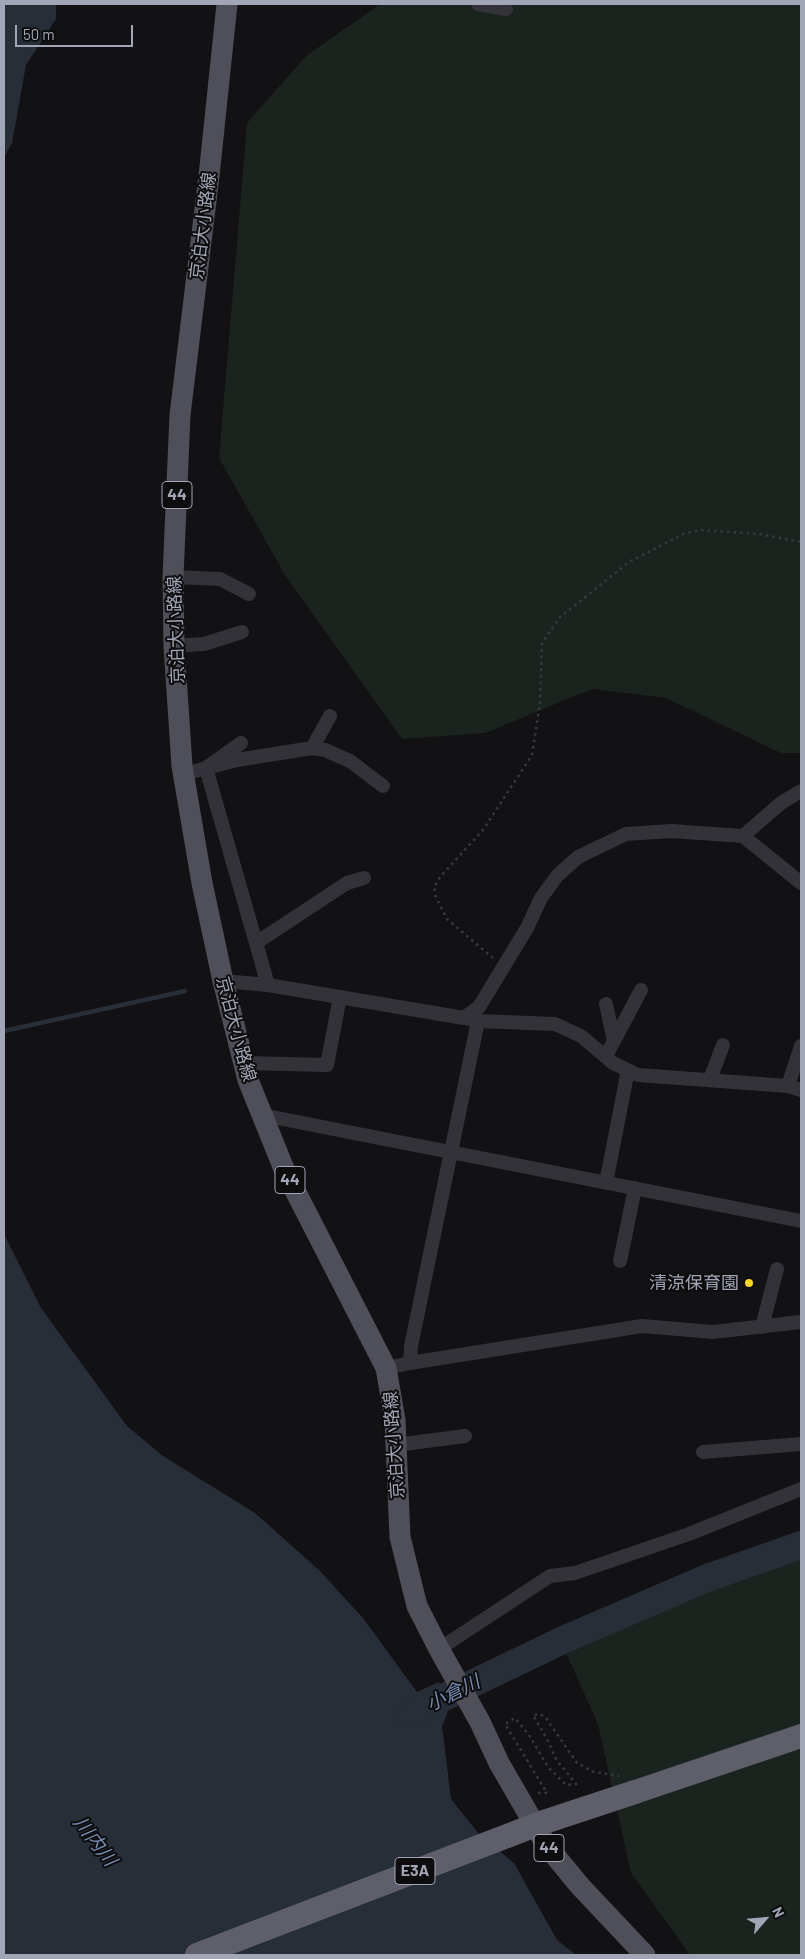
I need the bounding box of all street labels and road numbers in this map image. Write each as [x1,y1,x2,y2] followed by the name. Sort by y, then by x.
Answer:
[186,171,220,281] street label: 京泊大小路線
[162,482,192,508] road number: 44
[163,576,189,684] street label: 京泊大小路線
[212,974,260,1084] street label: 京泊大小路線
[275,1166,305,1194] road number: 44
[379,1390,409,1500] street label: 京泊大小路線
[534,1835,564,1862] road number: 44
[395,1858,435,1884] road number: E3A

